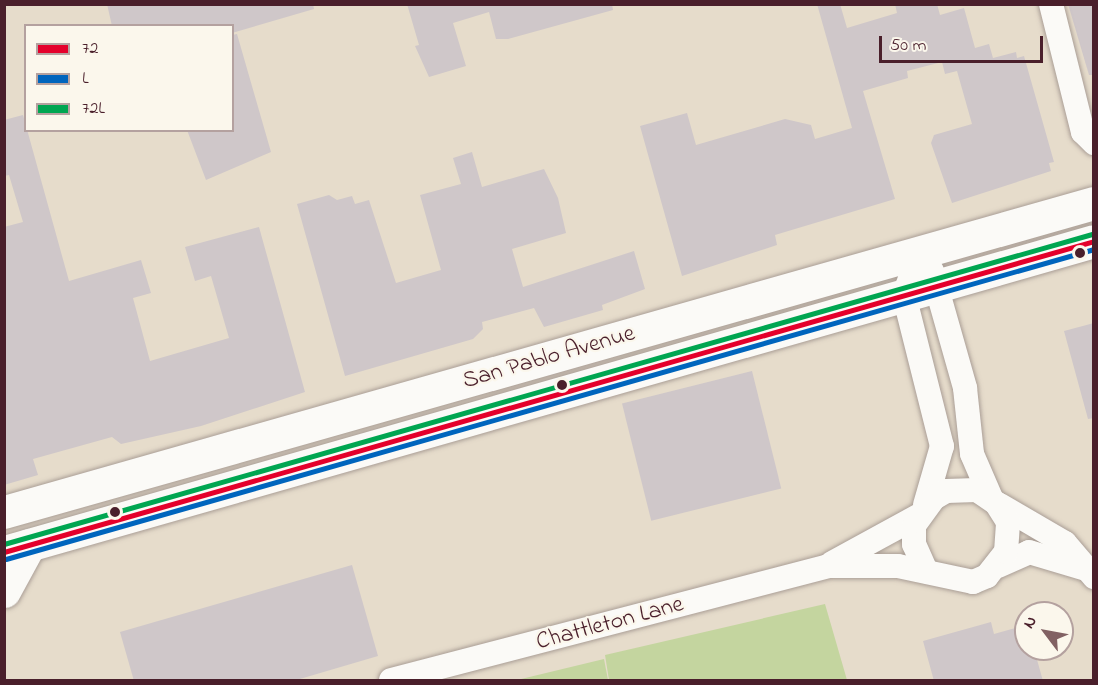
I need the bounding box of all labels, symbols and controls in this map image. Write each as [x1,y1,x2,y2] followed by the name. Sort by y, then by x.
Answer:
[24,24,234,132] legend
[882,24,1046,62] scale bar
[890,33,927,59] text: 50 m
[82,36,98,62] text: 72
[82,66,89,92] text: L
[82,96,105,122] text: 72L
[1074,247,1086,259] unlabelled marker
[460,320,638,396] street label: San Pablo Avenue
[556,379,568,391] unlabelled marker
[109,506,121,518] unlabelled marker
[533,591,687,657] street label: Chattleton Lane
[1014,601,1074,661] north arrow
[1017,612,1043,633] text: N

